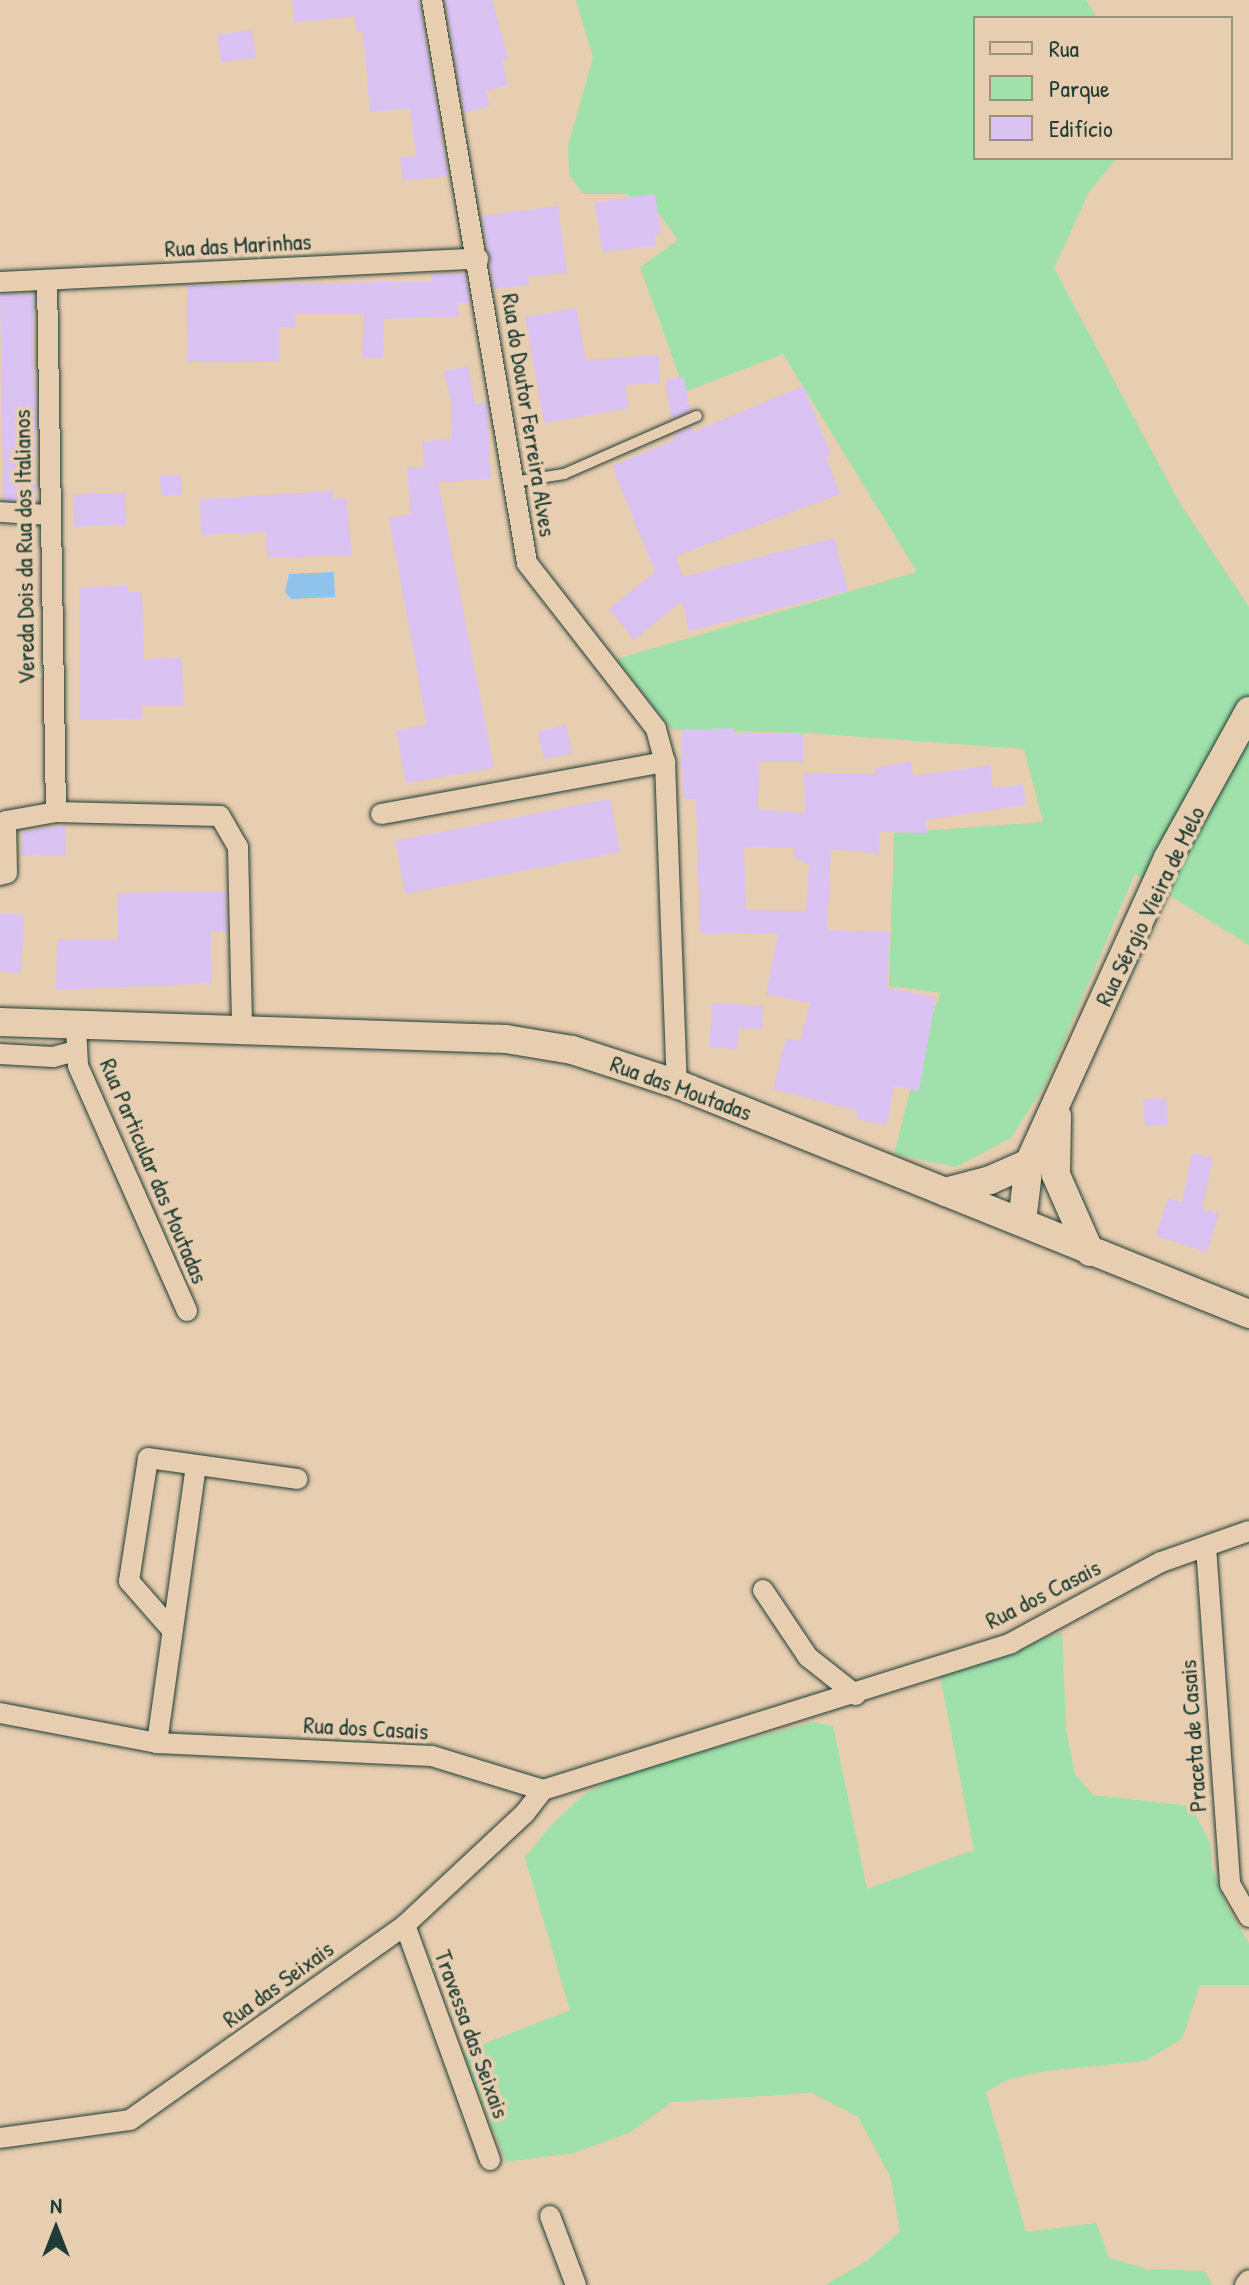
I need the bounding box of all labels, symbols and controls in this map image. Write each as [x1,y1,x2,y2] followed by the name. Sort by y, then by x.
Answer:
[973,16,1233,160] legend
[1049,32,1079,64] text: Rua
[1049,72,1109,104] text: Parque
[1049,112,1113,144] text: Edifício
[164,227,312,263] street label: Rua das Marinhas
[496,291,562,539] street label: Rua do Doutor Ferreira Alves
[7,409,41,685] street label: Vereda Dois da Rua dos Italianos
[1089,801,1211,1011] street label: Rua Sérgio Vieira de Melo
[606,1049,756,1127] street label: Rua das Moutadas
[94,1054,214,1288] street label: Rua Particular das Moutadas
[981,1553,1105,1635] street label: Rua dos Casais
[1173,1659,1213,1813] street label: Praceta de Casais
[303,1710,429,1746] street label: Rua dos Casais
[217,1934,339,2034] street label: Rua das Seixais
[428,1946,516,2122] street label: Travessa das Seixais
[16,2189,96,2269] north arrow
[50,2190,62,2220] text: N

